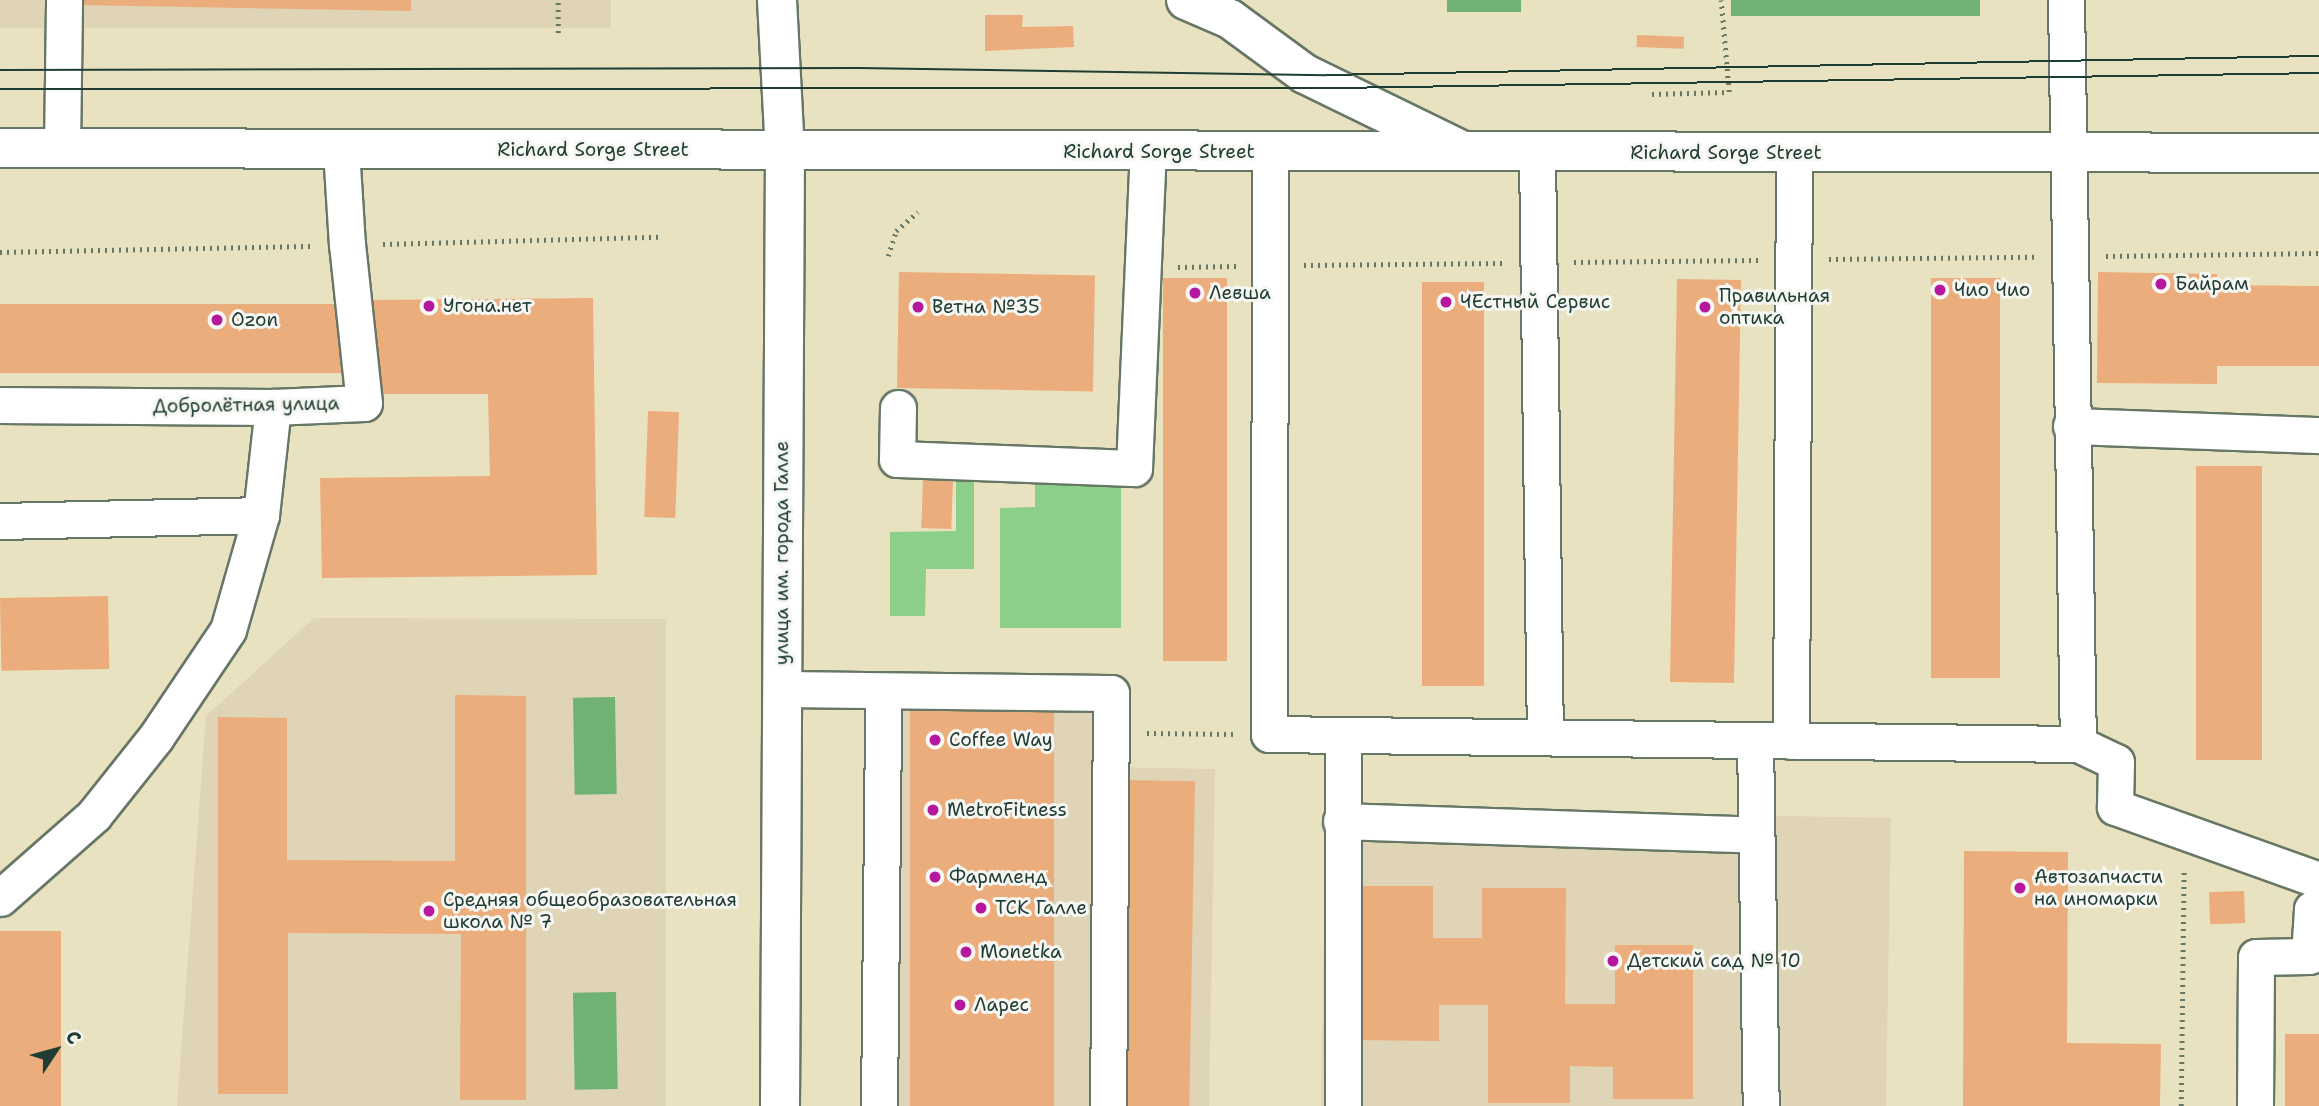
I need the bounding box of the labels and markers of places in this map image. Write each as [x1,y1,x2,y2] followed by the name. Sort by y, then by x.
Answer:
[2175,273,2249,295] place label: Байрам
[2153,276,2169,292] marker: Байрам
[1954,279,2030,301] place label: Чио Чио
[1209,282,1271,304] place label: Левша
[1932,282,1948,298] marker: Чио Чио
[1187,285,1203,301] marker: Левша
[1719,285,1830,329] place label: Правильная оптика
[1460,291,1610,313] place label: ЧЕстный Сервис
[1438,294,1454,310] marker: ЧЕстный Сервис
[443,295,532,317] place label: Угона.нет
[932,296,1040,318] place label: Ветна №35
[421,298,437,314] marker: Угона.нет
[910,299,926,315] marker: Ветна №35
[1697,299,1713,315] marker: Правильная оптика
[231,309,278,331] place label: Ozon
[209,312,225,328] marker: Ozon
[949,729,1053,751] place label: Coffee Way
[927,732,943,748] marker: Coffee Way
[947,799,1067,821] place label: MetroFitness
[925,802,941,818] marker: MetroFitness
[949,866,1047,888] place label: Фармленд
[2034,866,2163,910] place label: Автозапчасти на иномарки
[927,869,943,885] marker: Фармленд
[2012,880,2028,896] marker: Автозапчасти на иномарки
[443,889,737,933] place label: Средняя общеобразовательная школа № 7
[995,897,1087,919] place label: ТСК Галле
[973,900,989,916] marker: ТСК Галле
[421,903,437,919] marker: Средняя общеобразовательная школа № 7
[980,941,1062,963] place label: Monetka
[958,944,974,960] marker: Monetka
[1627,950,1801,972] place label: Детский сад № 10
[1605,953,1621,969] marker: Детский сад № 10
[974,994,1029,1016] place label: Ларес
[952,997,968,1013] marker: Ларес

